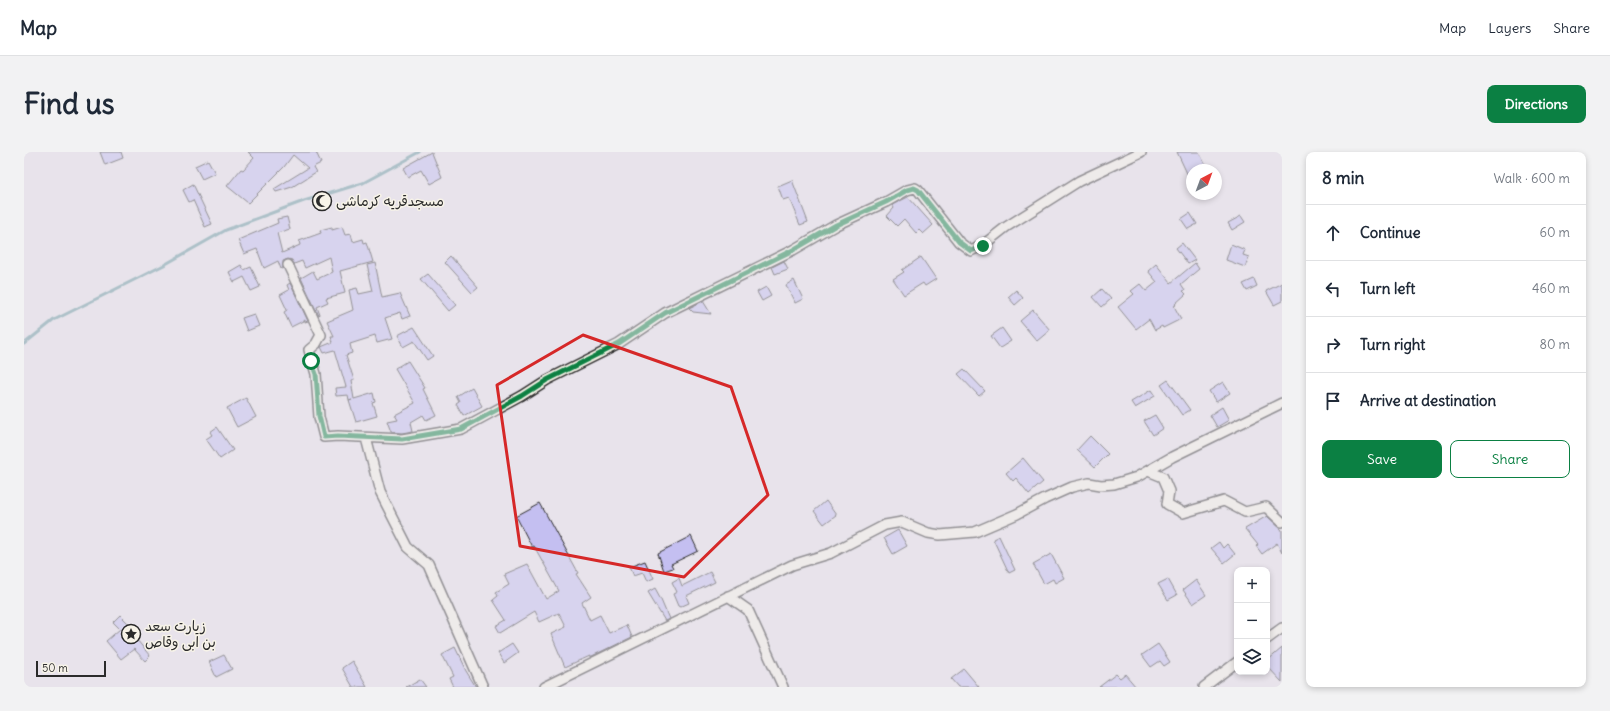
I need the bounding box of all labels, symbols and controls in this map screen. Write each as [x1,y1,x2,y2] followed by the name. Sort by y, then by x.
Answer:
[20,16,57,40] text: Map
[1439,19,1466,37] text: Map
[1488,19,1531,37] text: Layers
[1553,19,1590,37] text: Share
[1487,85,1586,123] button: Directions
[24,86,115,122] text: Find us
[1186,164,1222,200] north arrow
[1322,167,1364,189] text: 8 min
[1493,170,1570,187] text: Walk · 600 m
[311,190,333,212] mosque icon: مسجدقریه کرماشی
[336,192,444,210] place label: مسجدقریه کرماشی
[1322,222,1344,244] icon: ahead
[1360,223,1421,242] text: Continue
[1539,224,1570,241] text: 60 m
[974,237,992,255] route end
[1322,278,1344,300] icon: left
[1360,279,1415,298] text: Turn left
[1532,280,1570,297] text: 460 m
[1322,334,1344,356] icon: right
[1360,335,1425,354] text: Turn right
[1539,336,1570,353] text: 80 m
[302,352,320,370] route start
[1322,390,1344,412] icon: arrive
[1360,391,1496,410] text: Arrive at destination
[1322,440,1442,478] button: Save
[1450,440,1570,478] button: Share
[1234,567,1270,675] map controls
[1234,567,1270,603] button: +
[1234,603,1270,639] button: −
[145,617,216,651] place label: زیارت سعد بن ابی وقاص
[120,623,142,645] place icon: زیارت سعد بن ابی وقاص
[1234,639,1270,675] button: layers
[36,659,106,678] scale bar
[42,661,68,675] text: 50 m

